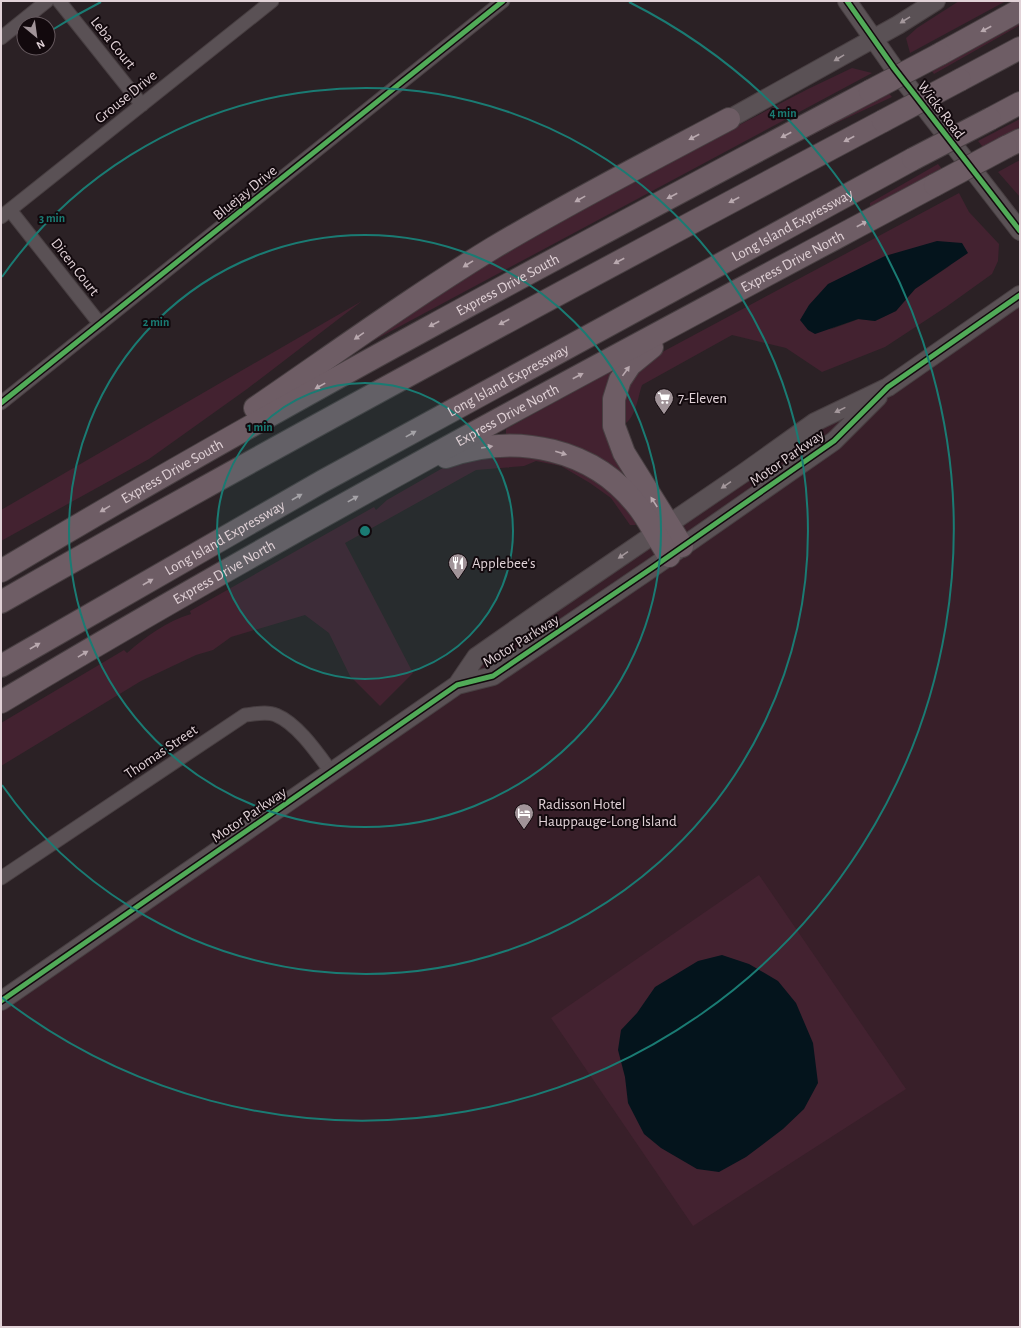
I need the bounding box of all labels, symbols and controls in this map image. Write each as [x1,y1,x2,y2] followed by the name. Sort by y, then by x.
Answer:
[88,14,138,72] street label: Leba Court
[16,16,56,56] north arrow
[899,17,911,24] one-way arrow
[980,26,992,32] one-way arrow
[35,38,47,51] text: N
[833,54,845,61] one-way arrow
[92,68,160,126] street label: Grouse Drive
[915,79,967,142] street label: Wicks Road
[769,107,797,119] text: 4 min
[781,132,792,139] one-way arrow
[689,134,700,141] one-way arrow
[843,136,855,142] one-way arrow
[210,163,280,223] street label: Bluejay Drive
[729,185,856,264] street label: Long Island Expressway
[666,193,677,200] one-way arrow
[574,195,586,202] one-way arrow
[728,197,740,203] one-way arrow
[39,212,65,224] text: 3 min
[856,221,868,228] one-way arrow
[738,227,847,295] street label: Express Drive North
[48,235,102,299] street label: Dicen Court
[454,251,562,319] street label: Express Drive South
[613,258,625,264] one-way arrow
[462,260,473,268] one-way arrow
[143,316,169,328] text: 2 min
[499,319,510,325] one-way arrow
[428,321,439,327] one-way arrow
[354,332,364,340] one-way arrow
[445,341,572,419] street label: Long Island Expressway
[622,366,630,376] one-way arrow
[572,373,584,379] one-way arrow
[453,381,561,449] street label: Express Drive North
[314,383,325,390] one-way arrow
[653,387,675,415] supermarket icon: 7-Eleven
[678,391,727,406] place label: 7-Eleven
[834,407,845,413] one-way arrow
[247,421,273,433] text: 1 min
[747,427,827,489] street label: Motor Parkway
[405,430,417,437] one-way arrow
[118,436,225,506] street label: Express Drive South
[481,444,493,450] one-way arrow
[556,450,568,456] one-way arrow
[721,481,731,489] one-way arrow
[291,493,303,500] one-way arrow
[347,495,359,502] one-way arrow
[162,497,288,578] street label: Long Island Expressway
[650,497,658,507] one-way arrow
[99,505,111,512] one-way arrow
[358,524,372,538] centre of rings
[170,537,278,607] street label: Express Drive North
[617,551,628,559] one-way arrow
[447,552,469,580] restaurant icon: Applebee's
[472,556,535,571] place label: Applebee's
[142,579,154,586] one-way arrow
[480,611,562,670] street label: Motor Parkway
[29,643,41,650] one-way arrow
[77,650,89,657] one-way arrow
[122,722,200,782] street label: Thomas Street
[209,784,290,846] street label: Motor Parkway
[538,797,677,829] place label: Radisson Hotel Hauppauge-Long Island
[513,802,535,830] hotel icon: Radisson Hotel Hauppauge-Long Island

